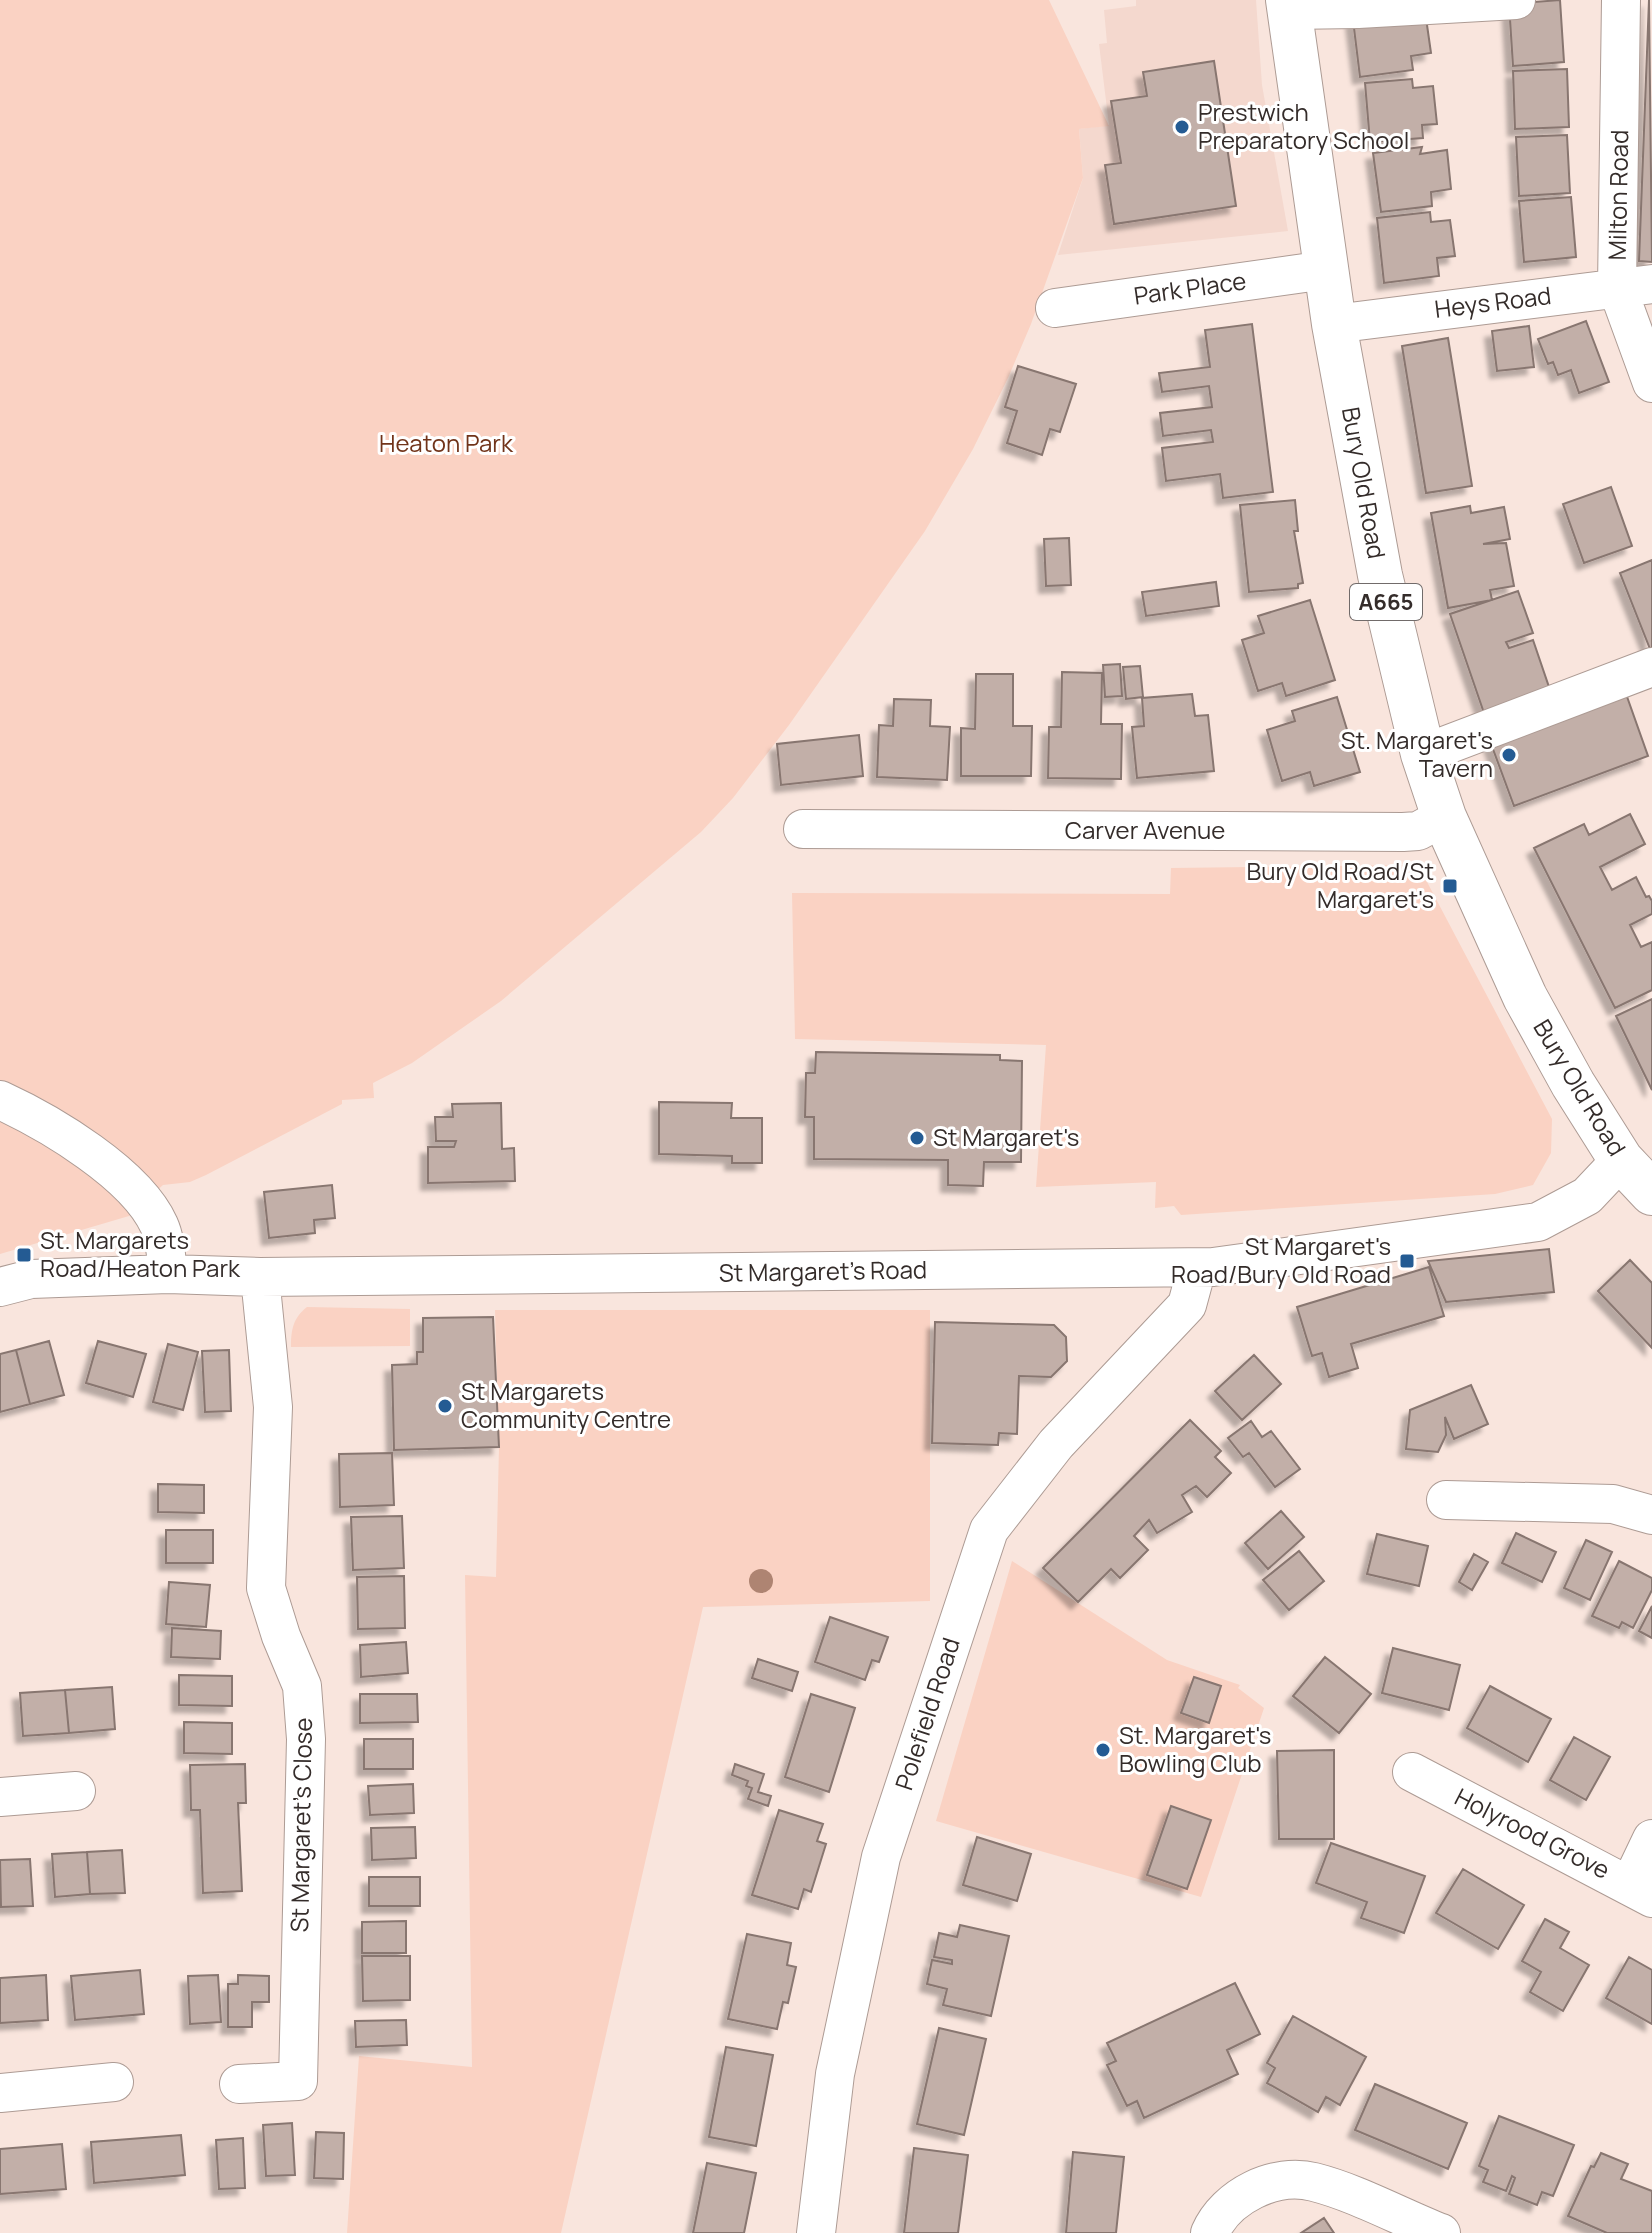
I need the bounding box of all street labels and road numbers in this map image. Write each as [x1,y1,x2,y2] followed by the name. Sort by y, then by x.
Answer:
[1600,129,1635,261] street label: Milton Road
[1132,263,1248,312] street label: Park Place
[1433,278,1553,325] street label: Heys Road
[1335,404,1394,561] street label: Bury Old Road
[1350,584,1422,620] road number: A665
[1065,813,1225,846] street label: Carver Avenue
[1527,1013,1634,1162] street label: Bury Old Road
[719,1252,927,1289] street label: St Margaret's Road
[886,1633,967,1794] street label: Polefield Road
[282,1717,319,1933] street label: St Margaret's Close
[1450,1779,1616,1886] street label: Holyrood Grove

